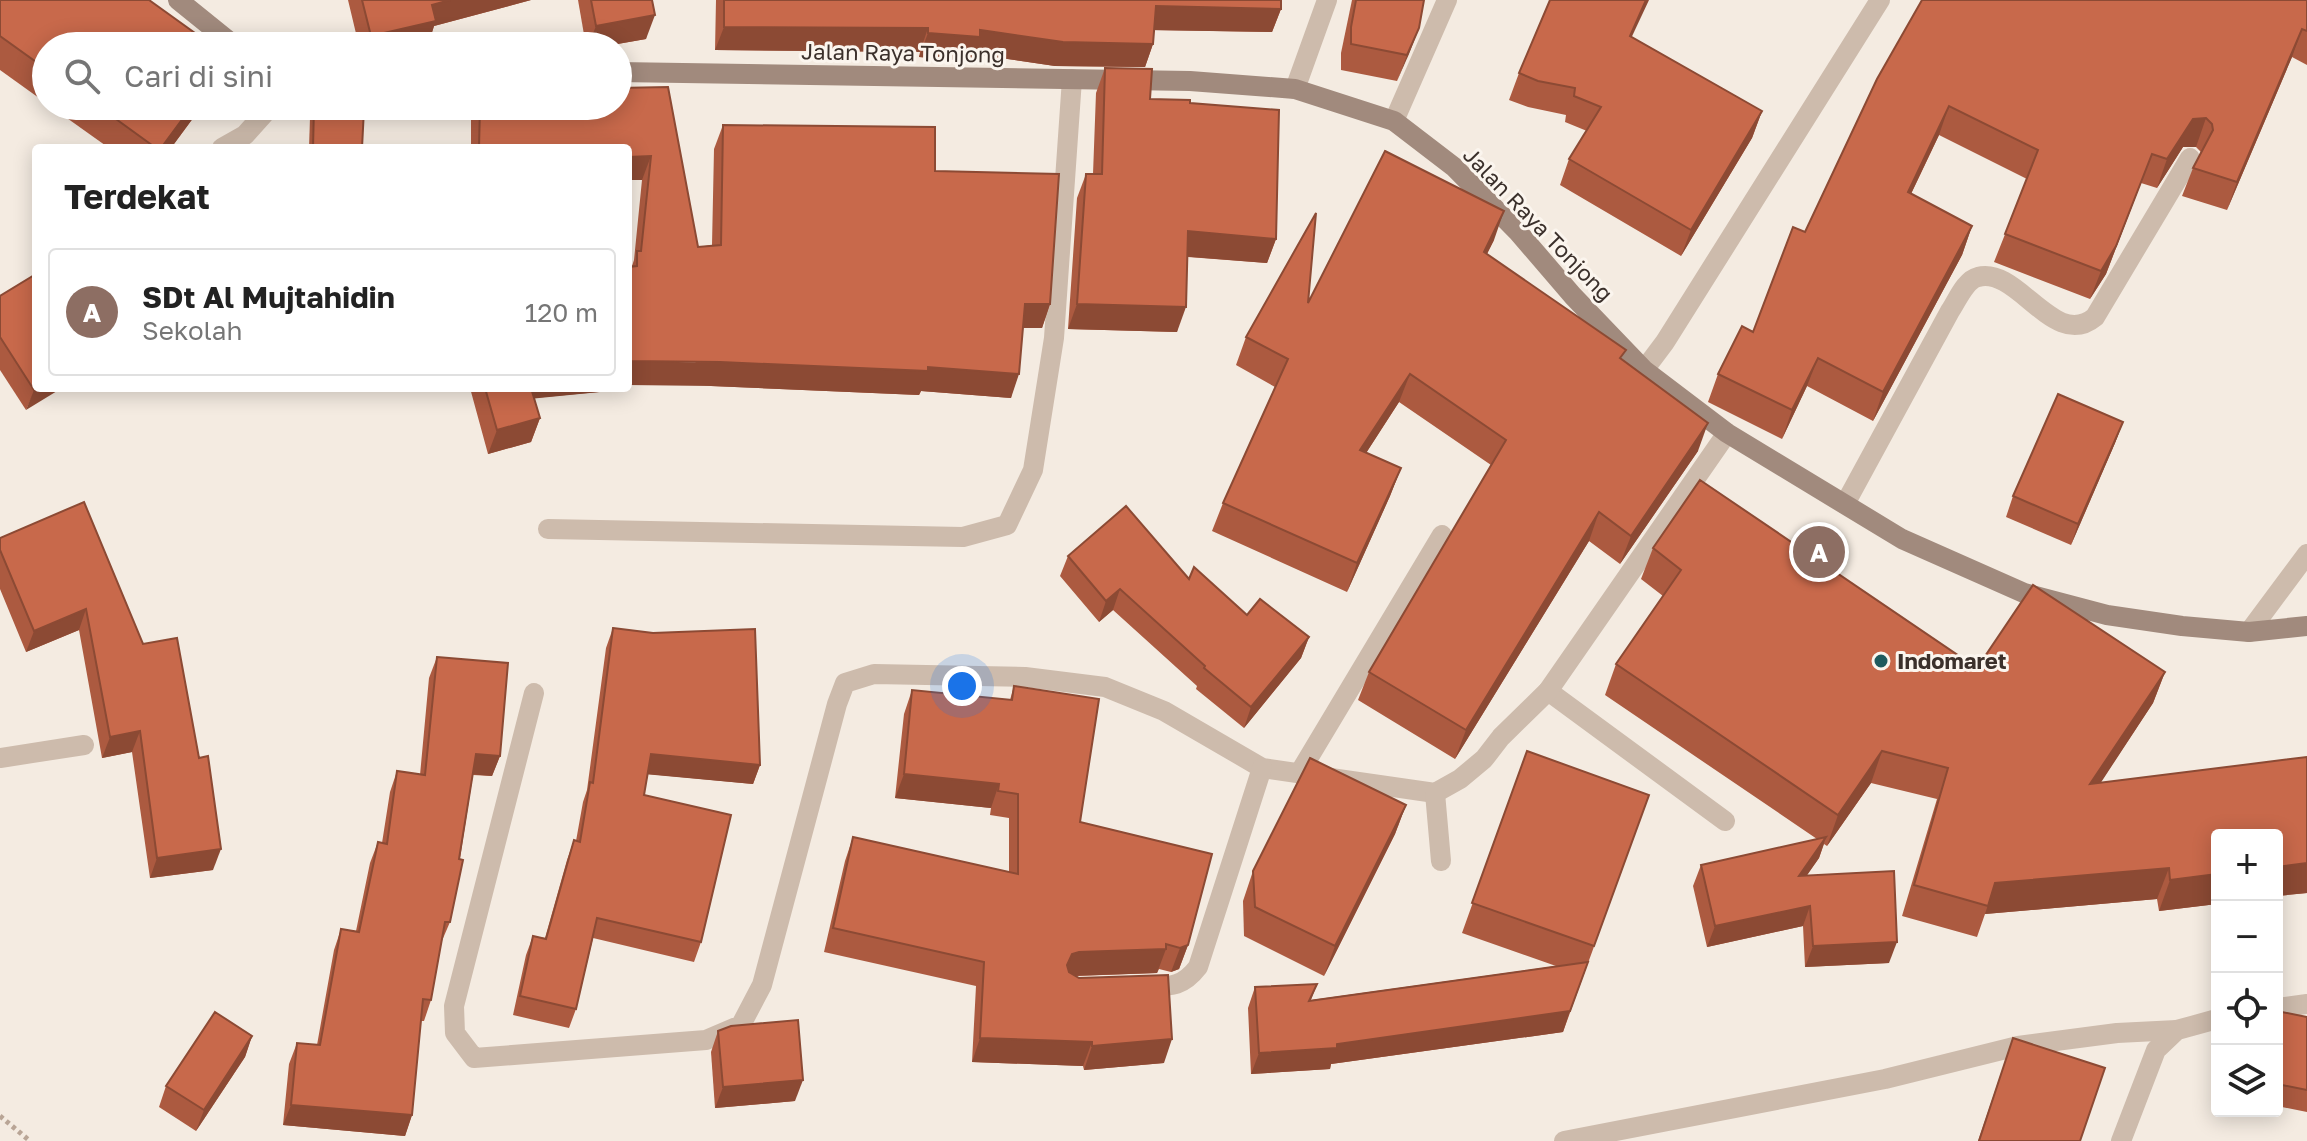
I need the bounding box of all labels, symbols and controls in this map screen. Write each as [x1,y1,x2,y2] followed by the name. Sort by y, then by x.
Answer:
[32,32,632,120] search box
[801,37,1005,68] street label: Jalan Raya Tonjong
[60,54,104,98] icon: search
[124,58,273,94] text: Cari di sini
[1458,141,1619,306] street label: Jalan Raya Tonjong
[64,176,210,216] text: Terdekat
[142,279,395,315] text: SDt Al Mujtahidin
[83,297,101,328] text: A
[525,297,598,328] text: 120 m
[142,315,243,346] text: Sekolah
[1793,522,1845,582] pin: A
[1897,647,2007,674] place label: Indomaret
[1872,652,1890,670] marker: Indomaret
[942,666,982,706] your location
[2211,829,2283,1117] map controls
[2211,829,2283,901] button: +
[2211,901,2283,973] button: −
[2211,973,2283,1045] button: locate
[2211,1045,2283,1117] button: layers

